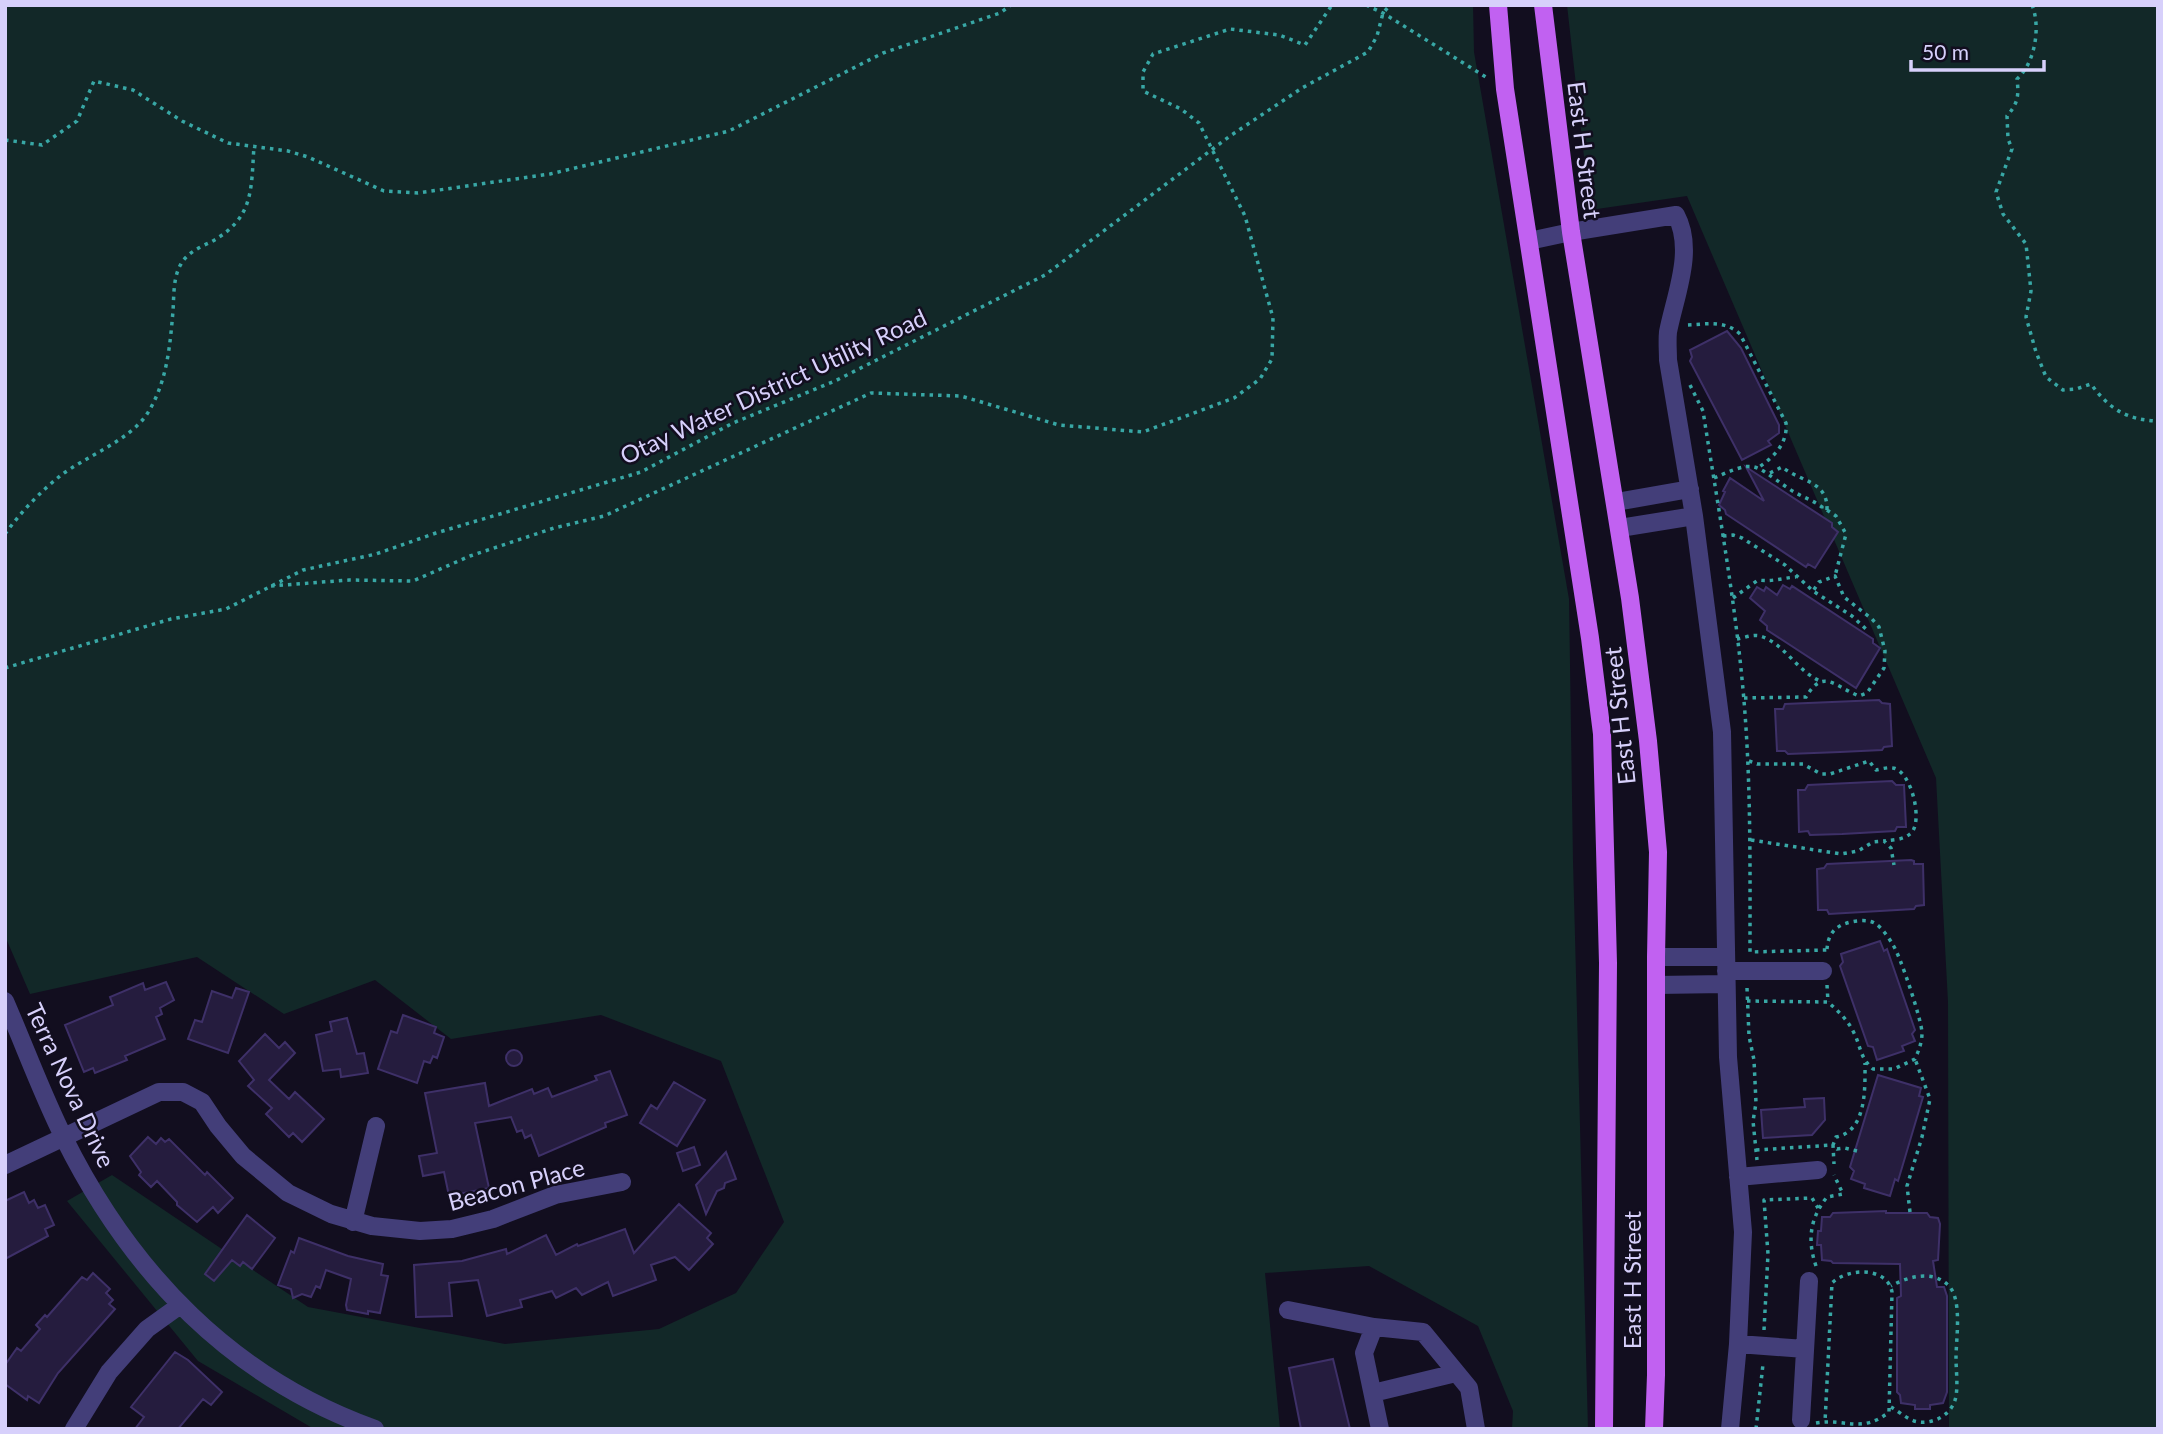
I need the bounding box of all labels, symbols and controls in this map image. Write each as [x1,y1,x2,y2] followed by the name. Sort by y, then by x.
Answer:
[1911,28,2044,72] scale bar
[1922,39,1969,64] text: 50 m
[1562,80,1608,221] street label: East H Street
[615,302,931,470] street label: Otay Water District Utility Road
[1597,645,1641,786] street label: East H Street
[20,998,122,1172] street label: Terra Nova Drive
[445,1152,587,1216] street label: Beacon Place
[1617,1210,1646,1349] street label: East H Street

